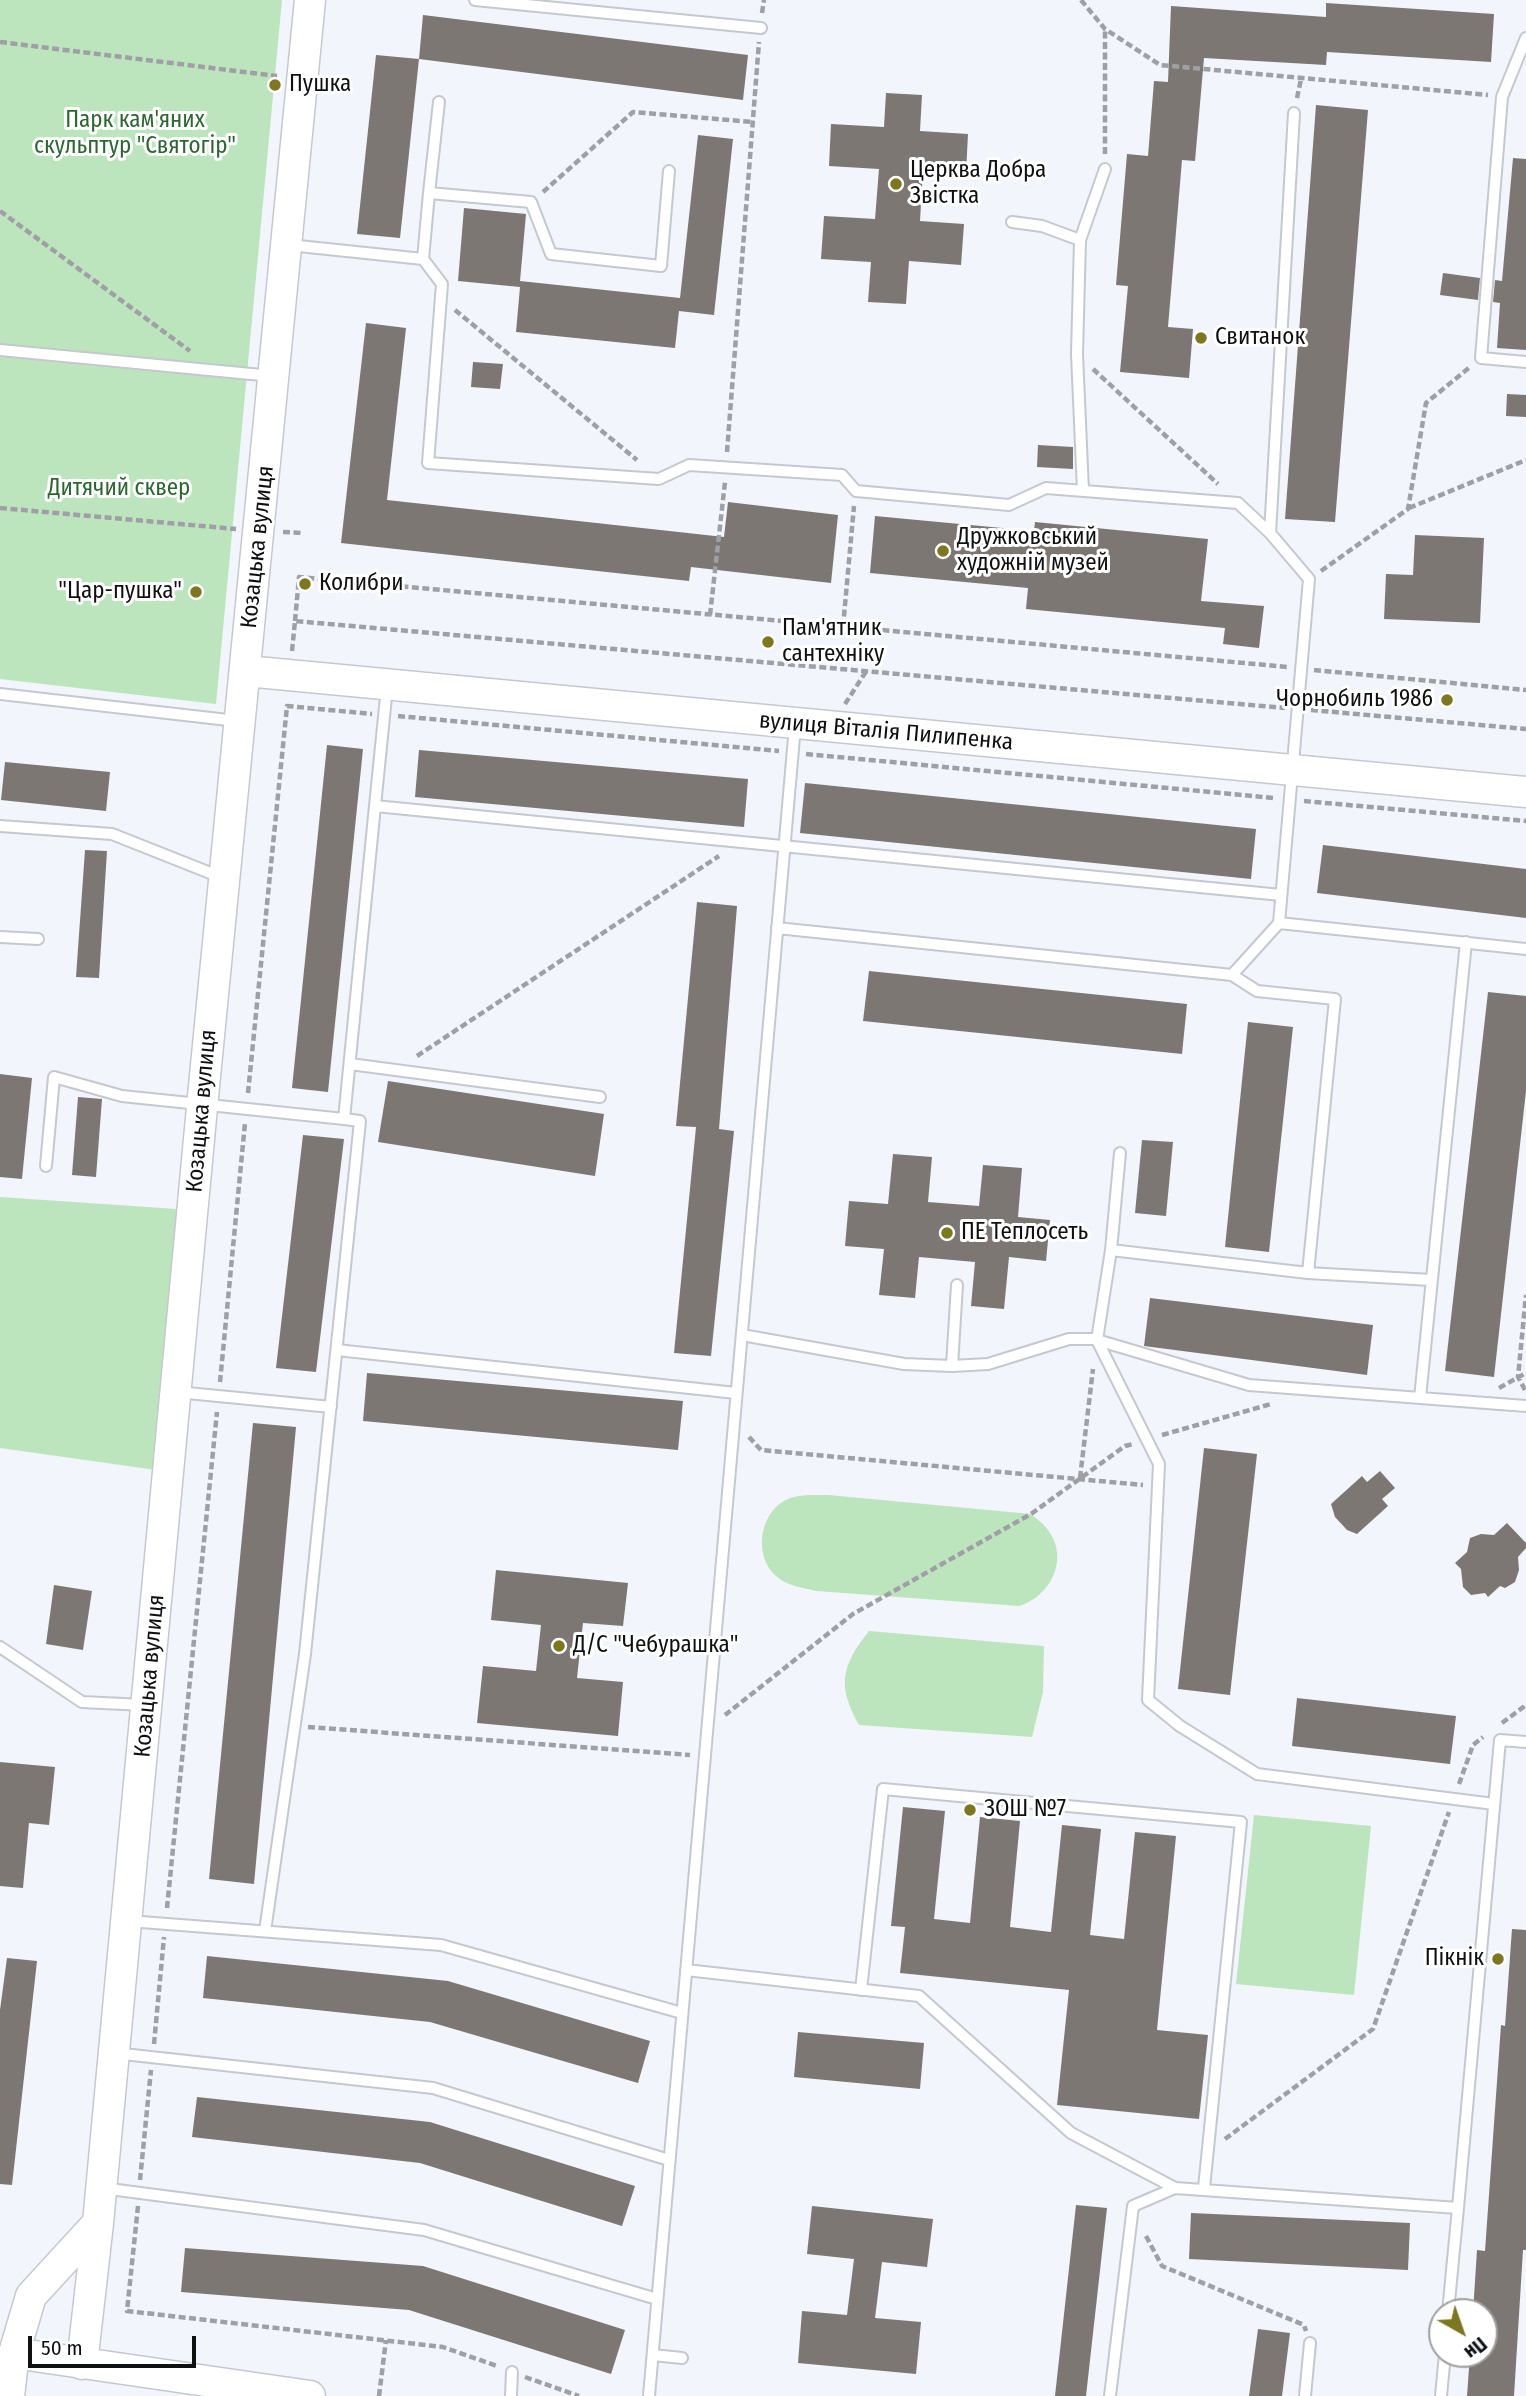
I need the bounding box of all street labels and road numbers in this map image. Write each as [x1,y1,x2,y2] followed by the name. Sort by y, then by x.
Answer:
[236,464,280,630] street label: Козацька вулиця
[758,707,1014,757] street label: вулиця Віталія Пилипенка
[181,1028,223,1194] street label: Козацька вулиця
[129,1593,171,1759] street label: Козацька вулиця

